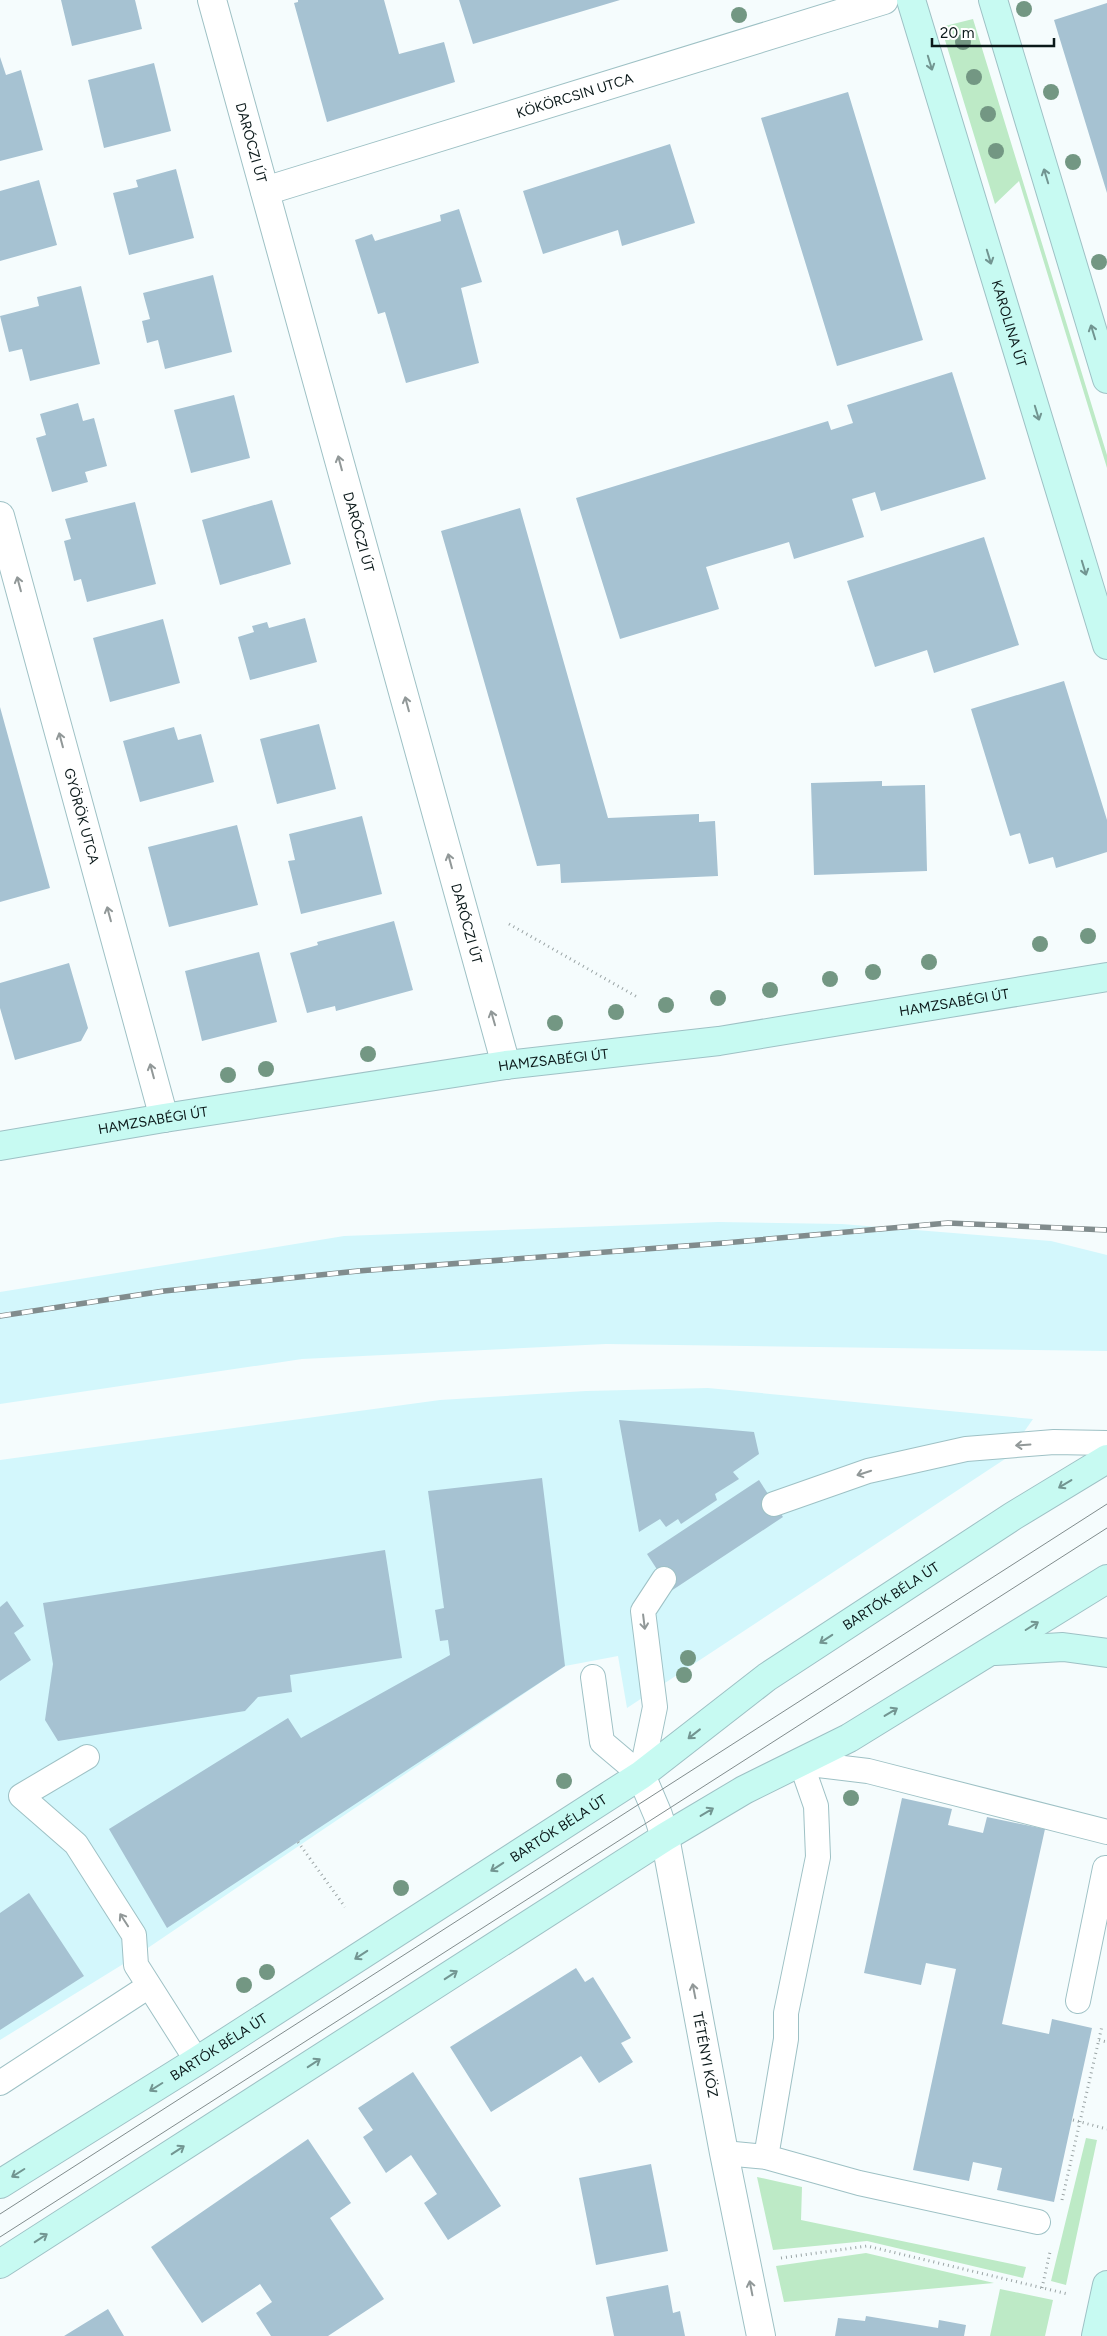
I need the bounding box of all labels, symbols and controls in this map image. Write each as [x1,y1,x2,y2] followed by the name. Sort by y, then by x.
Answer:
[932,15,1054,47] scale bar
[940,24,974,42] text: 20 m
[926,55,936,71] one-way arrow
[514,70,636,122] street label: KÖKÖRCSIN UTCA
[232,101,270,185] street label: DARÓCZI ÚT
[1041,169,1051,185] one-way arrow
[985,249,995,265] one-way arrow
[988,278,1030,369] street label: KAROLINA ÚT
[1087,324,1097,340] one-way arrow
[1032,404,1042,420] one-way arrow
[335,456,344,472] one-way arrow
[339,490,378,575] street label: DARÓCZI ÚT
[1079,560,1089,576] one-way arrow
[13,576,23,592] one-way arrow
[401,697,411,713] one-way arrow
[56,733,66,749] one-way arrow
[60,766,103,867] street label: GYÖRÖK UTCA
[445,853,454,869] one-way arrow
[447,881,486,966] street label: DARÓCZI ÚT
[104,907,113,923] one-way arrow
[898,985,1011,1020] street label: HAMZSABÉGI ÚT
[488,1010,498,1026] one-way arrow
[497,1045,610,1075] street label: HAMZSABÉGI ÚT
[146,1063,156,1079] one-way arrow
[97,1103,209,1138] street label: HAMZSABÉGI ÚT
[1016,1440,1032,1449] one-way arrow
[856,1468,872,1478] one-way arrow
[1059,1479,1073,1489] one-way arrow
[840,1558,943,1634] street label: BARTÓK BÉLA ÚT
[640,1613,650,1629] one-way arrow
[1025,1620,1039,1630] one-way arrow
[819,1633,833,1644] one-way arrow
[883,1707,897,1717] one-way arrow
[688,1728,701,1739] one-way arrow
[507,1791,610,1866] street label: BARTÓK BÉLA ÚT
[699,1807,713,1817] one-way arrow
[491,1863,505,1873] one-way arrow
[119,1913,129,1927] one-way arrow
[354,1951,368,1961] one-way arrow
[444,1969,458,1979] one-way arrow
[688,1984,698,2000] one-way arrow
[167,2010,271,2085] street label: BARTÓK BÉLA ÚT
[689,2010,721,2099] street label: TÉTÉNYI KÖZ
[307,2057,321,2067] one-way arrow
[149,2082,163,2092] one-way arrow
[170,2145,184,2155] one-way arrow
[11,2168,25,2178] one-way arrow
[34,2233,48,2243] one-way arrow
[746,2281,755,2297] one-way arrow

